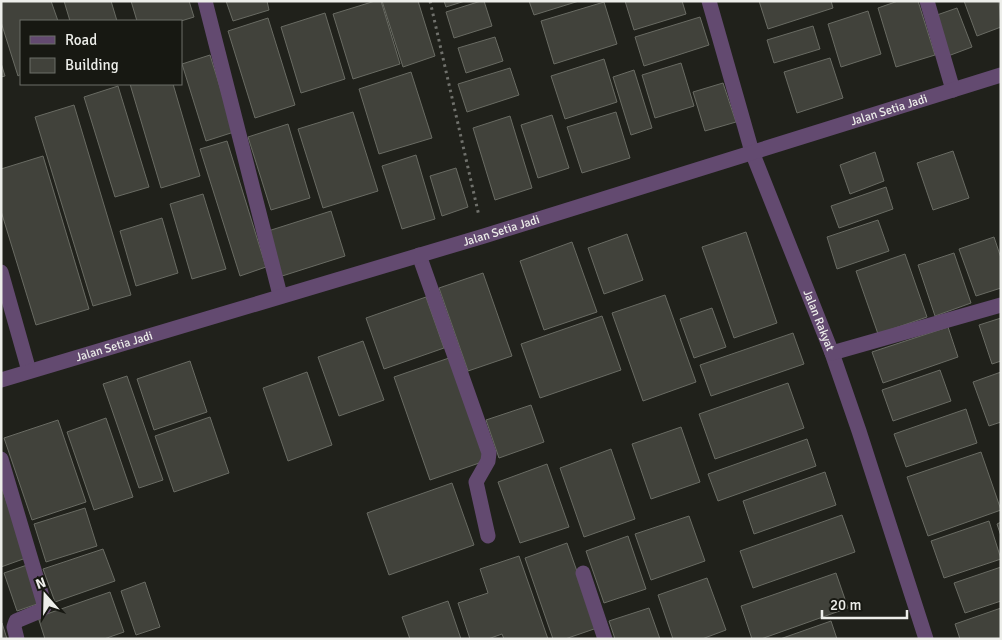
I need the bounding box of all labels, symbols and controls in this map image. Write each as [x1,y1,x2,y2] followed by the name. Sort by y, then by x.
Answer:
[20,20,182,85] legend
[65,31,97,49] text: Road
[65,56,119,74] text: Building
[849,91,929,129] street label: Jalan Setia Jadi
[461,212,541,249] street label: Jalan Setia Jadi
[800,287,838,353] street label: Jalan Rakyat
[74,328,154,365] street label: Jalan Setia Jadi
[20,570,70,620] north arrow
[33,574,48,593] text: N
[822,588,907,620] scale bar
[830,596,861,614] text: 20 m

